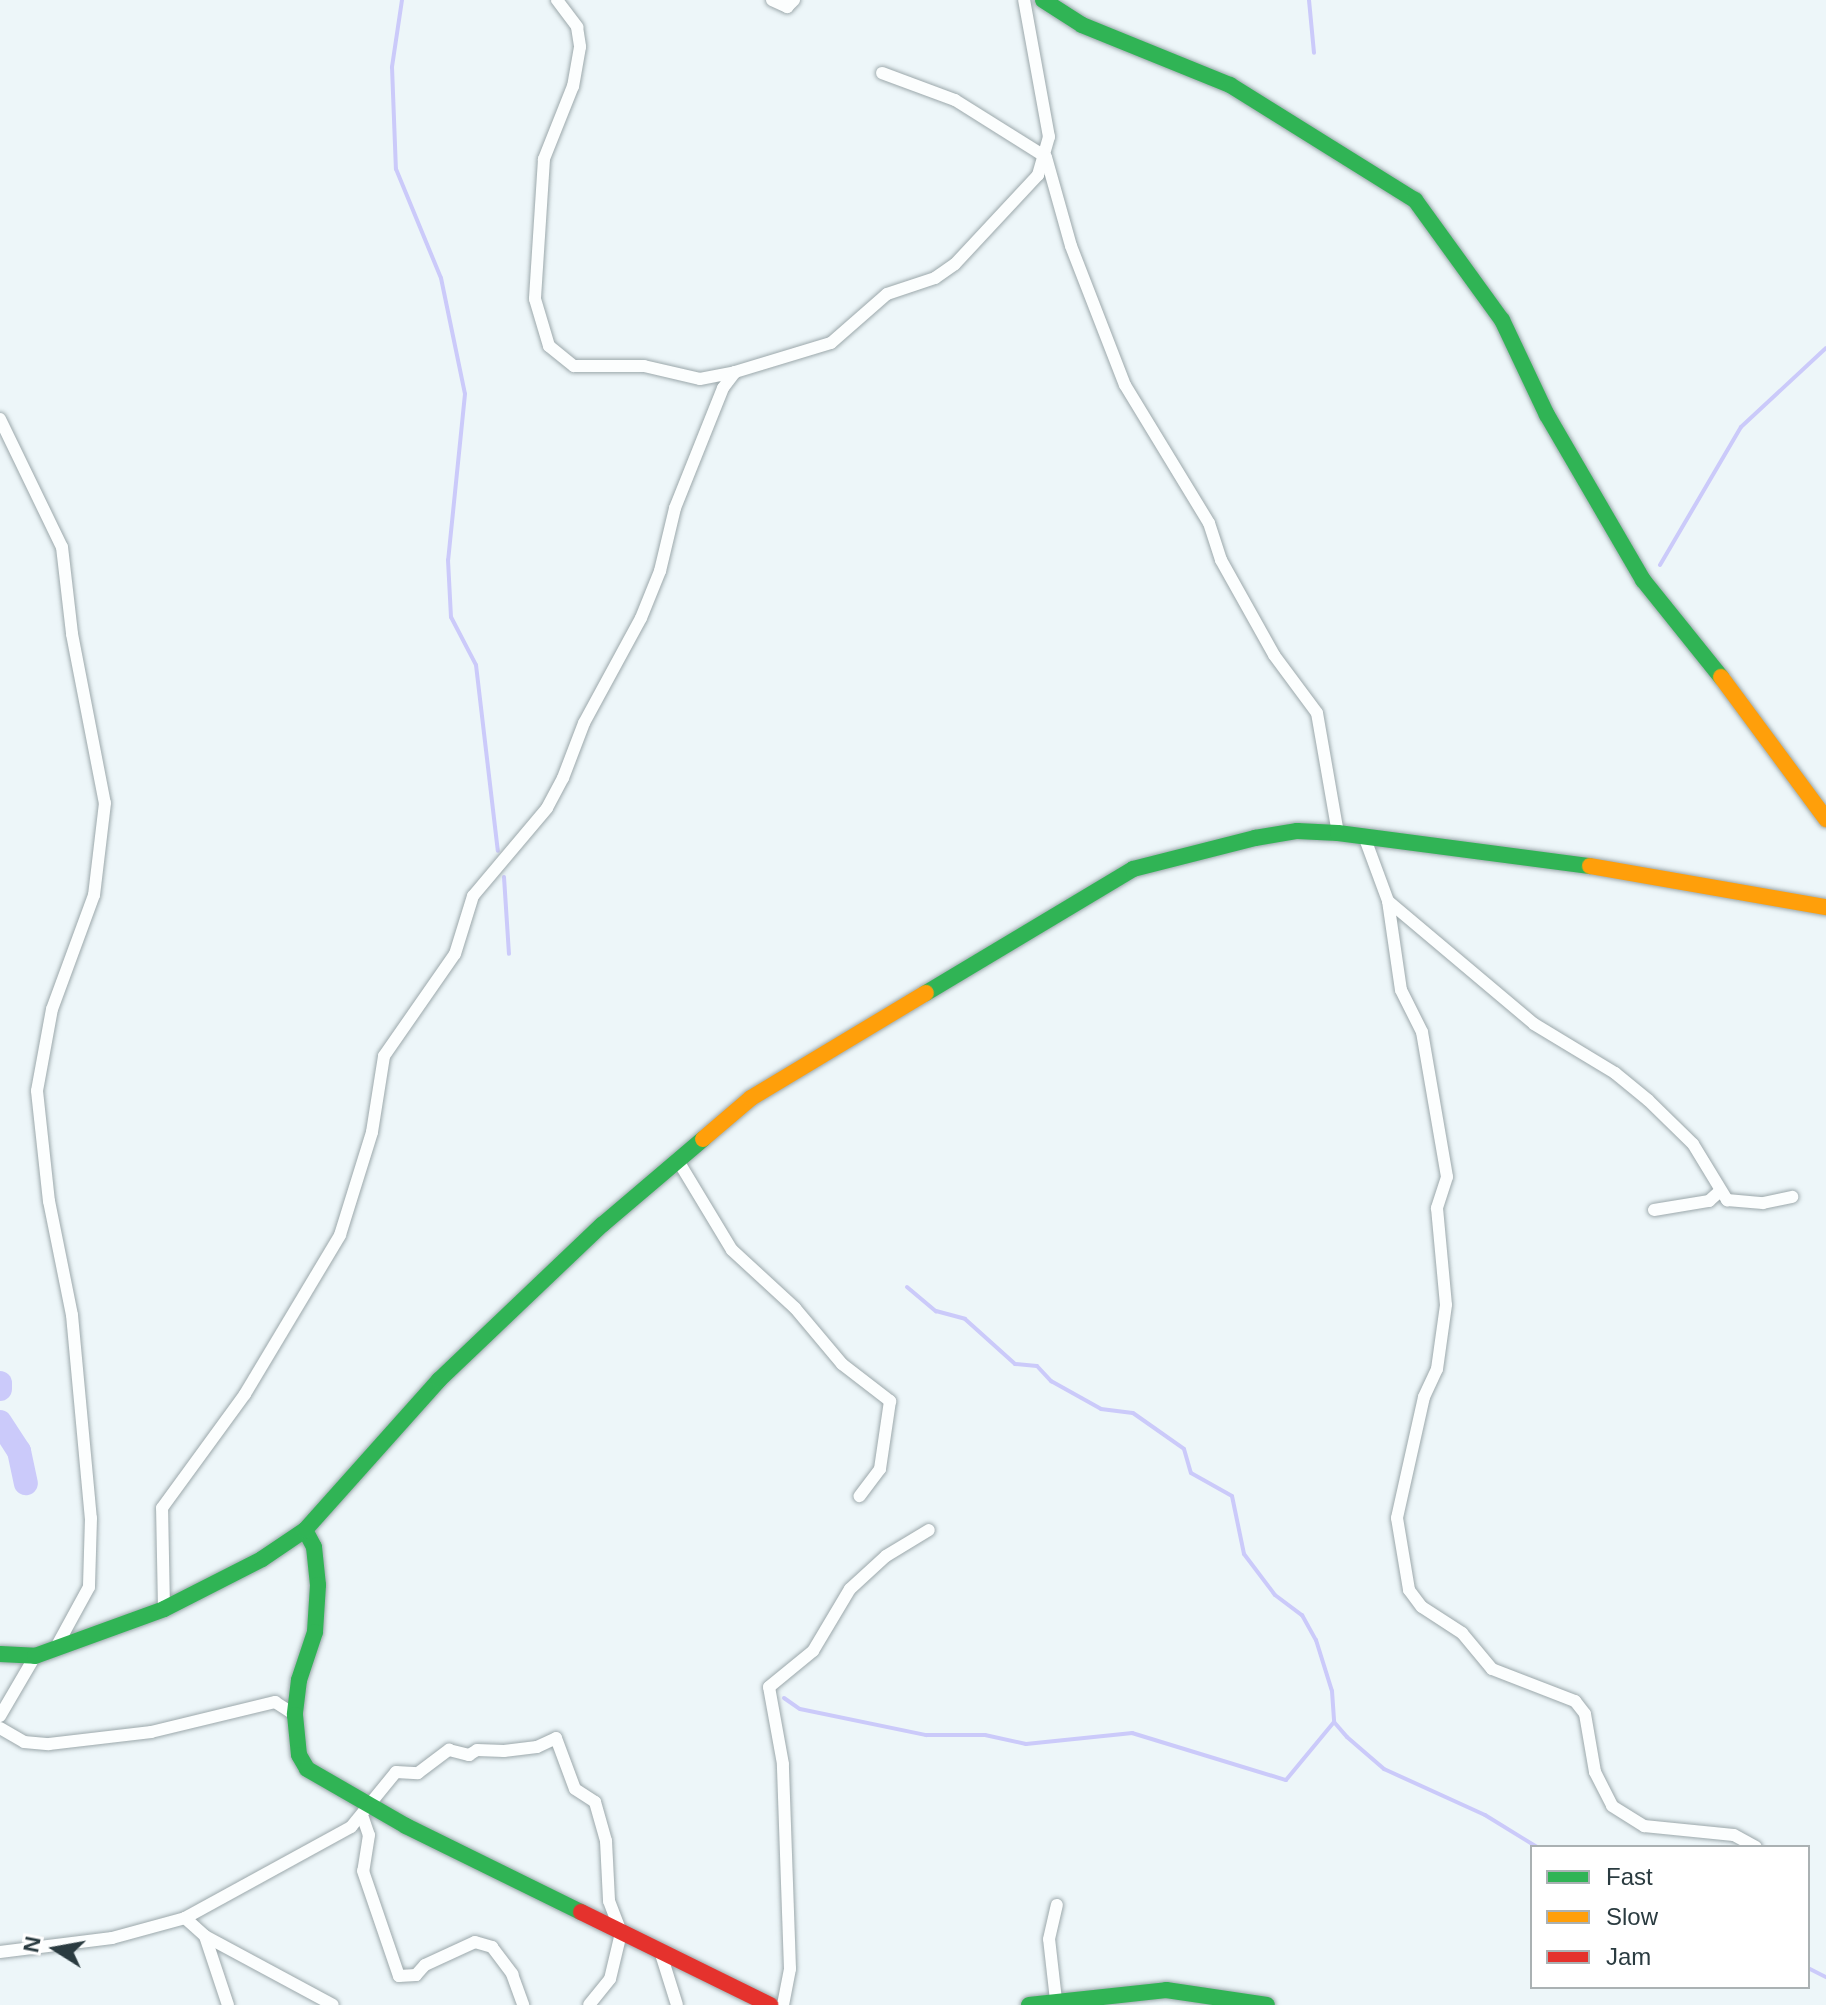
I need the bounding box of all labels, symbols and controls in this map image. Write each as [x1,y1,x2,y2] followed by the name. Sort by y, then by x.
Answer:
[1530,1845,1810,1989] legend
[1606,1863,1653,1890] text: Fast
[1606,1903,1658,1930] text: Slow
[16,1909,96,1989] north arrow
[18,1934,46,1955] text: N
[1606,1943,1651,1970] text: Jam

